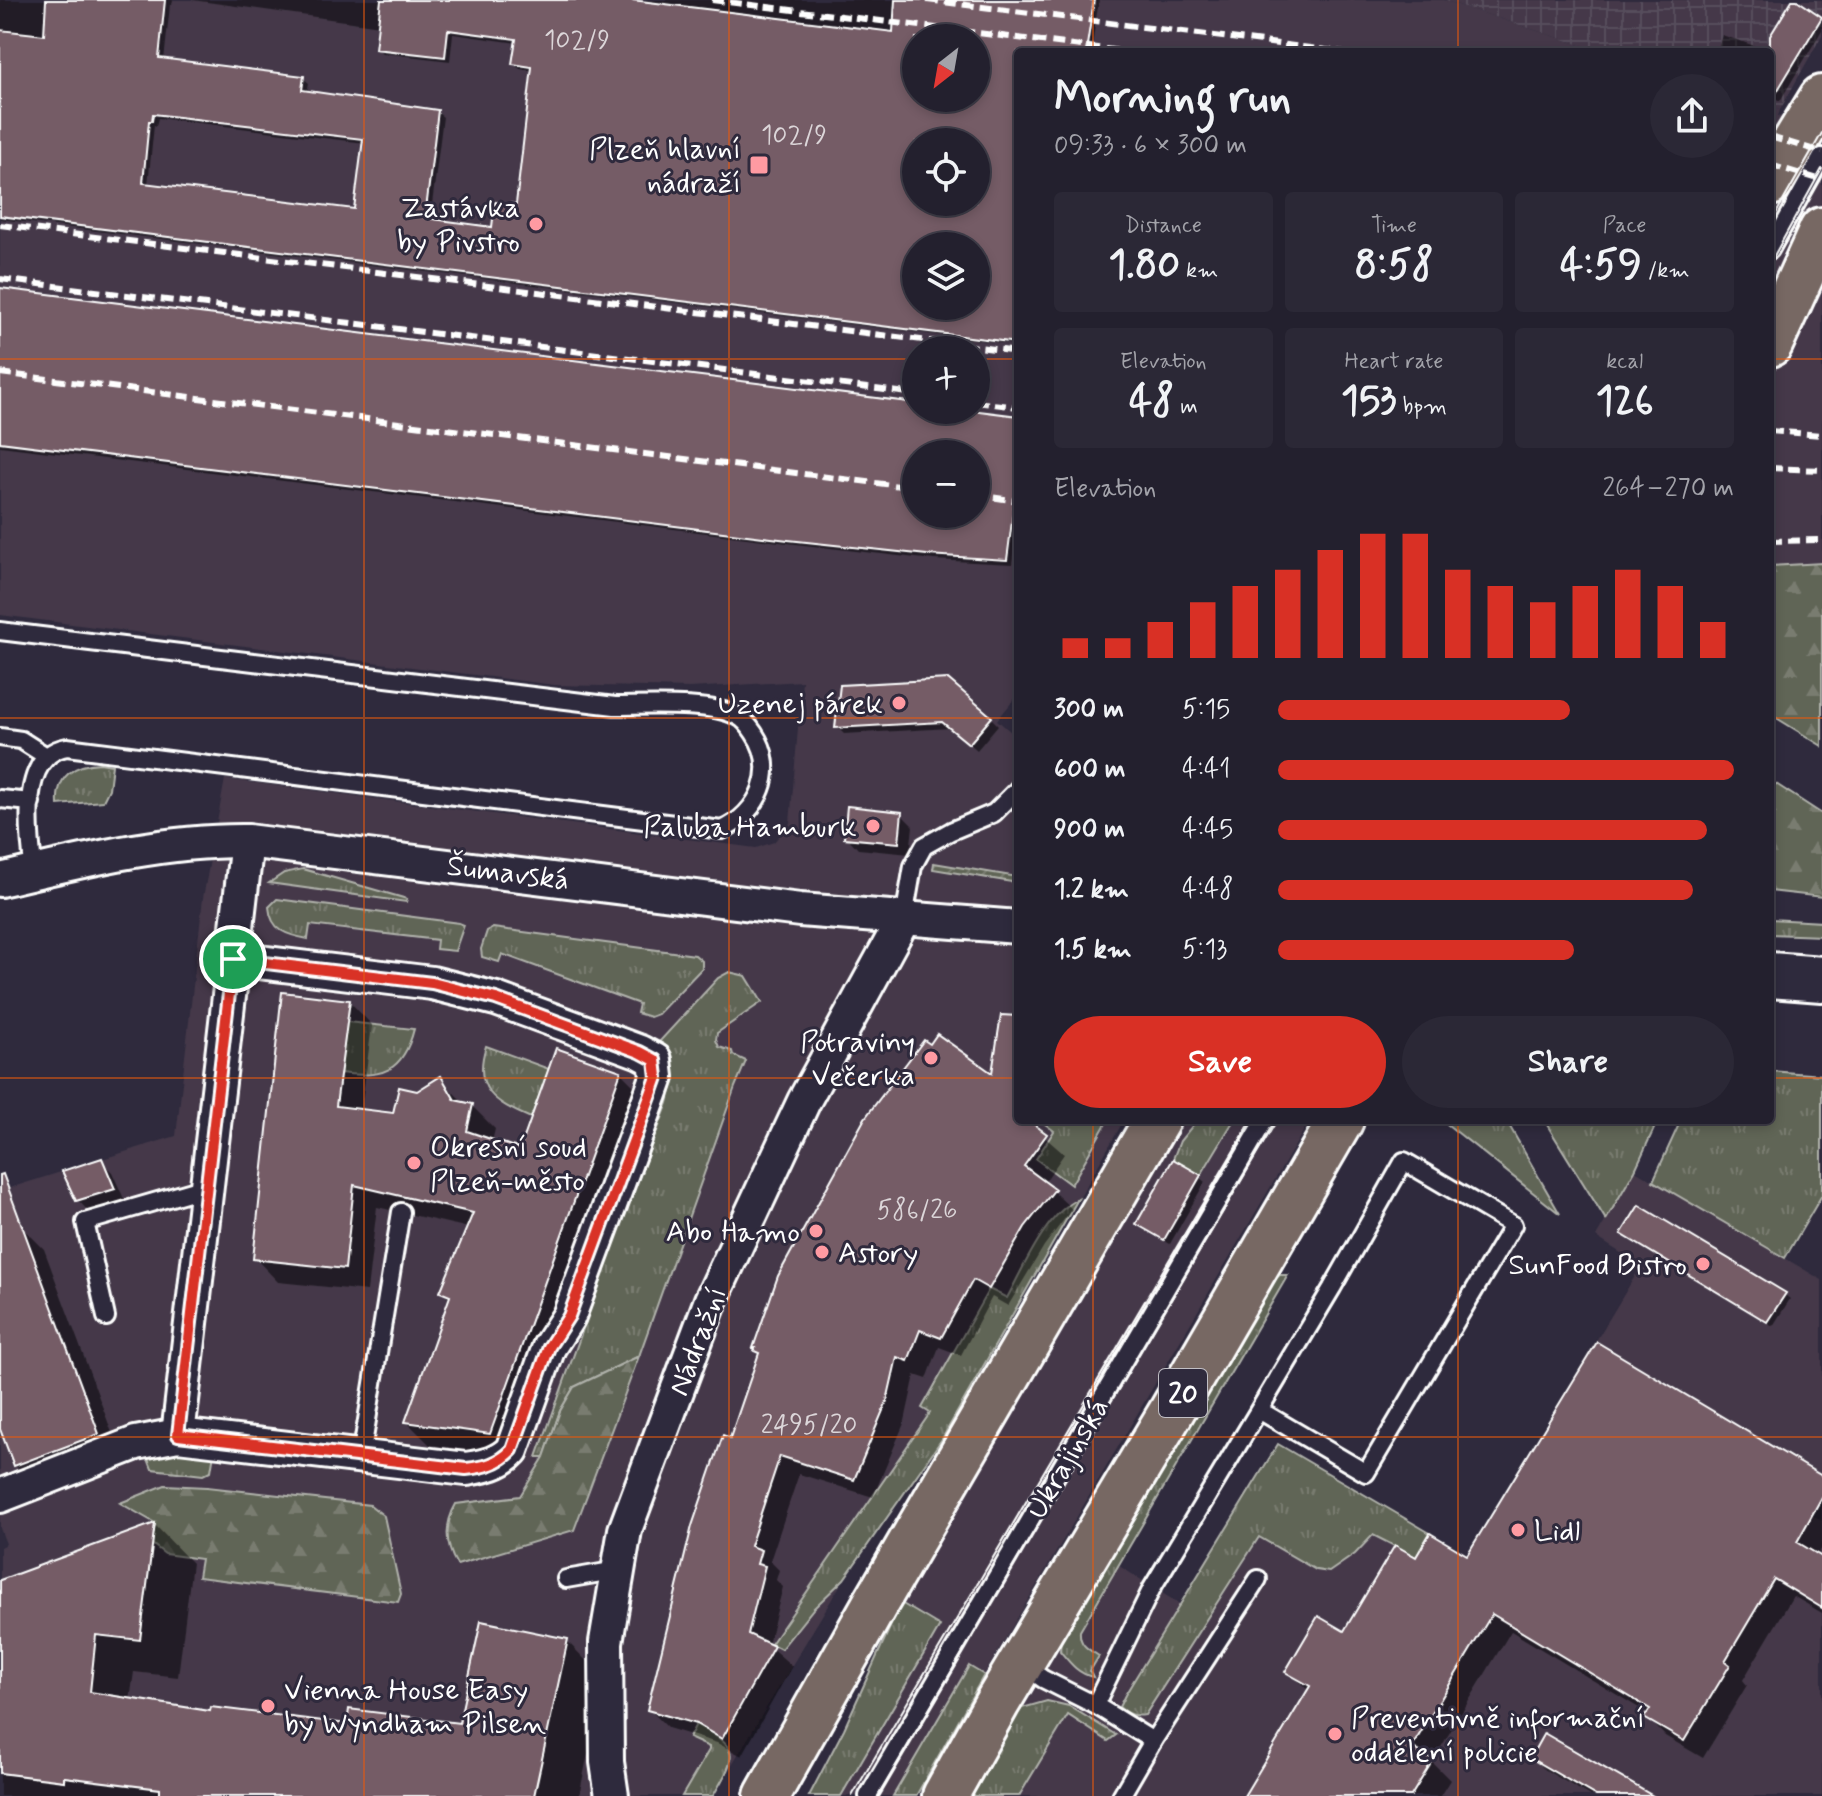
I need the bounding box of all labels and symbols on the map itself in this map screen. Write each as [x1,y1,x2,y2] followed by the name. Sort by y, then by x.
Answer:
[544,24,610,58] house number: 102/9
[902,24,990,112] north arrow
[761,119,827,153] house number: 102/9
[589,130,741,203] place label: Plzeň hlavní nádraží
[748,154,770,176] marker: Plzeň hlavní nádraží
[397,189,520,262] place label: Zastávka by Pivstro
[527,215,545,233] marker: Zastávka by Pivstro
[718,685,883,724] place label: Uzenej párek
[890,694,908,712] marker: Uzenej párek
[643,808,857,847] place label: Paluba Hamburk
[864,817,882,835] marker: Paluba Hamburk
[444,847,571,900] street label: Šumavská
[199,925,267,993] pin
[800,1023,915,1096] place label: Potraviny Večerka
[922,1049,940,1067] marker: Potraviny Večerka
[430,1128,587,1201] place label: Okresní soud Plzeň-město
[405,1154,423,1172] marker: Okresní soud Plzeň-město
[877,1194,957,1228] house number: 586/26
[666,1213,800,1252] place label: Abo Hamo
[807,1222,825,1240] marker: Abo Hamo
[838,1234,918,1273] place label: Astory
[813,1243,831,1261] marker: Astory
[1508,1246,1687,1285] place label: SunFood Bistro
[1694,1255,1712,1273] marker: SunFood Bistro
[660,1281,737,1402] street label: Nádražní
[1159,1369,1207,1417] road number: 20
[1018,1391,1119,1526] street label: Ukrajinská
[761,1409,857,1443] house number: 2495/20
[1534,1512,1580,1551] place label: Lidl
[1509,1521,1527,1539] marker: Lidl
[284,1671,547,1744] place label: Vienna House Easy by Wyndham Pilsen
[259,1697,277,1715] marker: Vienna House Easy by Wyndham Pilsen
[1351,1699,1645,1772] place label: Preventivně informační oddělení policie
[1326,1725,1344,1743] marker: Preventivně informační oddělení policie

